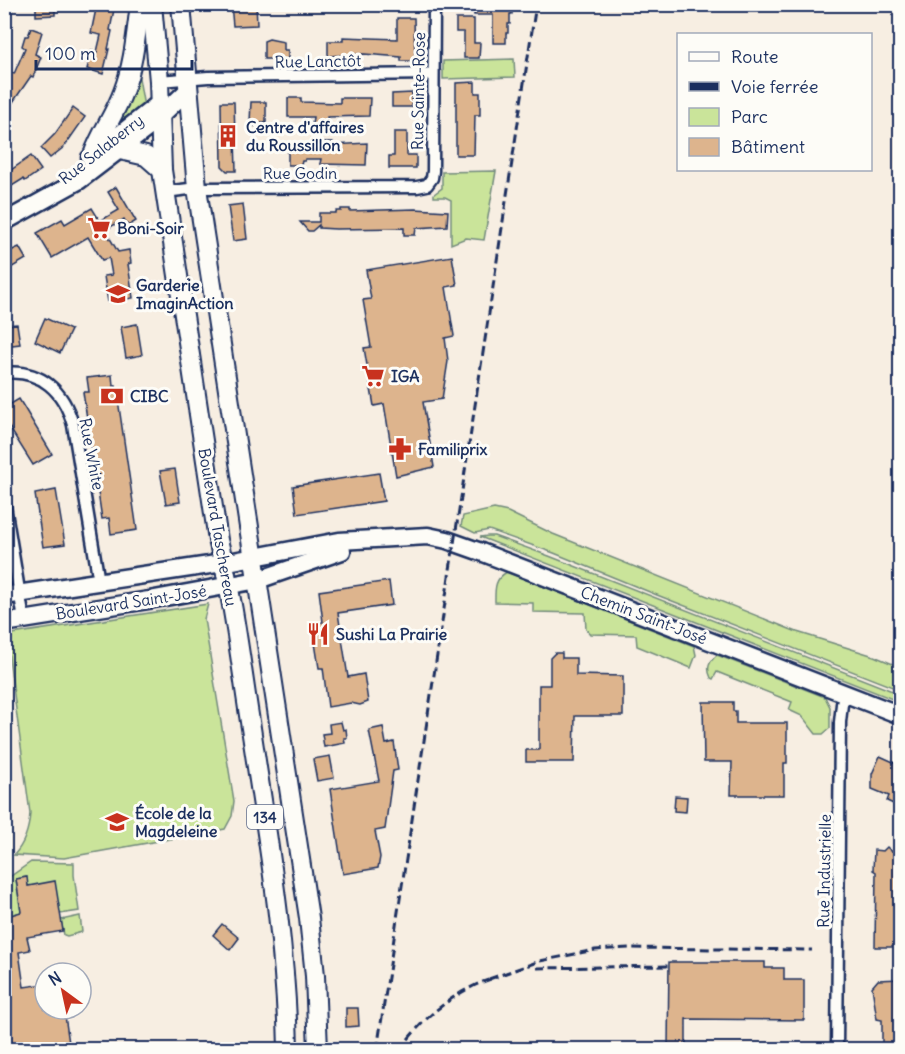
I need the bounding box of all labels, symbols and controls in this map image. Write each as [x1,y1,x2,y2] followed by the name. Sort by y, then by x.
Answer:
[407,32,429,150] street label: Rue Sainte-Rose
[36,33,192,71] scale bar
[677,33,872,171] legend
[45,42,96,65] text: 100 m
[731,45,779,68] text: Route
[275,50,362,72] street label: Rue Lanctôt
[731,75,818,98] text: Voie ferrée
[731,105,768,128] text: Parc
[55,110,147,188] street label: Rue Salaberry
[246,117,364,155] place label: Centre d'affaires du Roussillon
[215,123,241,149] building icon: Centre d'affaires du Roussillon
[731,135,805,158] text: Bâtiment
[263,163,337,183] street label: Rue Godin
[86,215,112,241] supermarket icon: Boni-Soir
[117,218,184,238] place label: Boni-Soir
[136,275,233,314] place label: Garderie ImaginAction
[105,281,131,307] school or university icon: Garderie ImaginAction
[360,363,386,389] supermarket icon: IGA
[391,366,420,386] place label: IGA
[99,383,125,409] bank icon: CIBC
[130,386,169,406] place label: CIBC
[75,416,109,492] street label: Rue White
[387,436,413,462] pharmacy icon: Familiprix
[418,439,487,460] place label: Familiprix
[194,446,242,608] street label: Boulevard Taschereau
[54,580,208,624] street label: Boulevard Saint-José
[578,582,710,648] street label: Chemin Saint-José
[305,621,331,647] restaurant icon: Sushi La Prairie
[336,624,447,644] place label: Sushi La Prairie
[135,803,218,842] place label: École de la Magdeleine
[247,805,283,829] road number: 134
[104,809,130,835] school or university icon: École de la Magdeleine
[813,814,835,928] street label: Rue Industrielle
[33,961,93,1021] north arrow
[45,967,65,990] text: N

